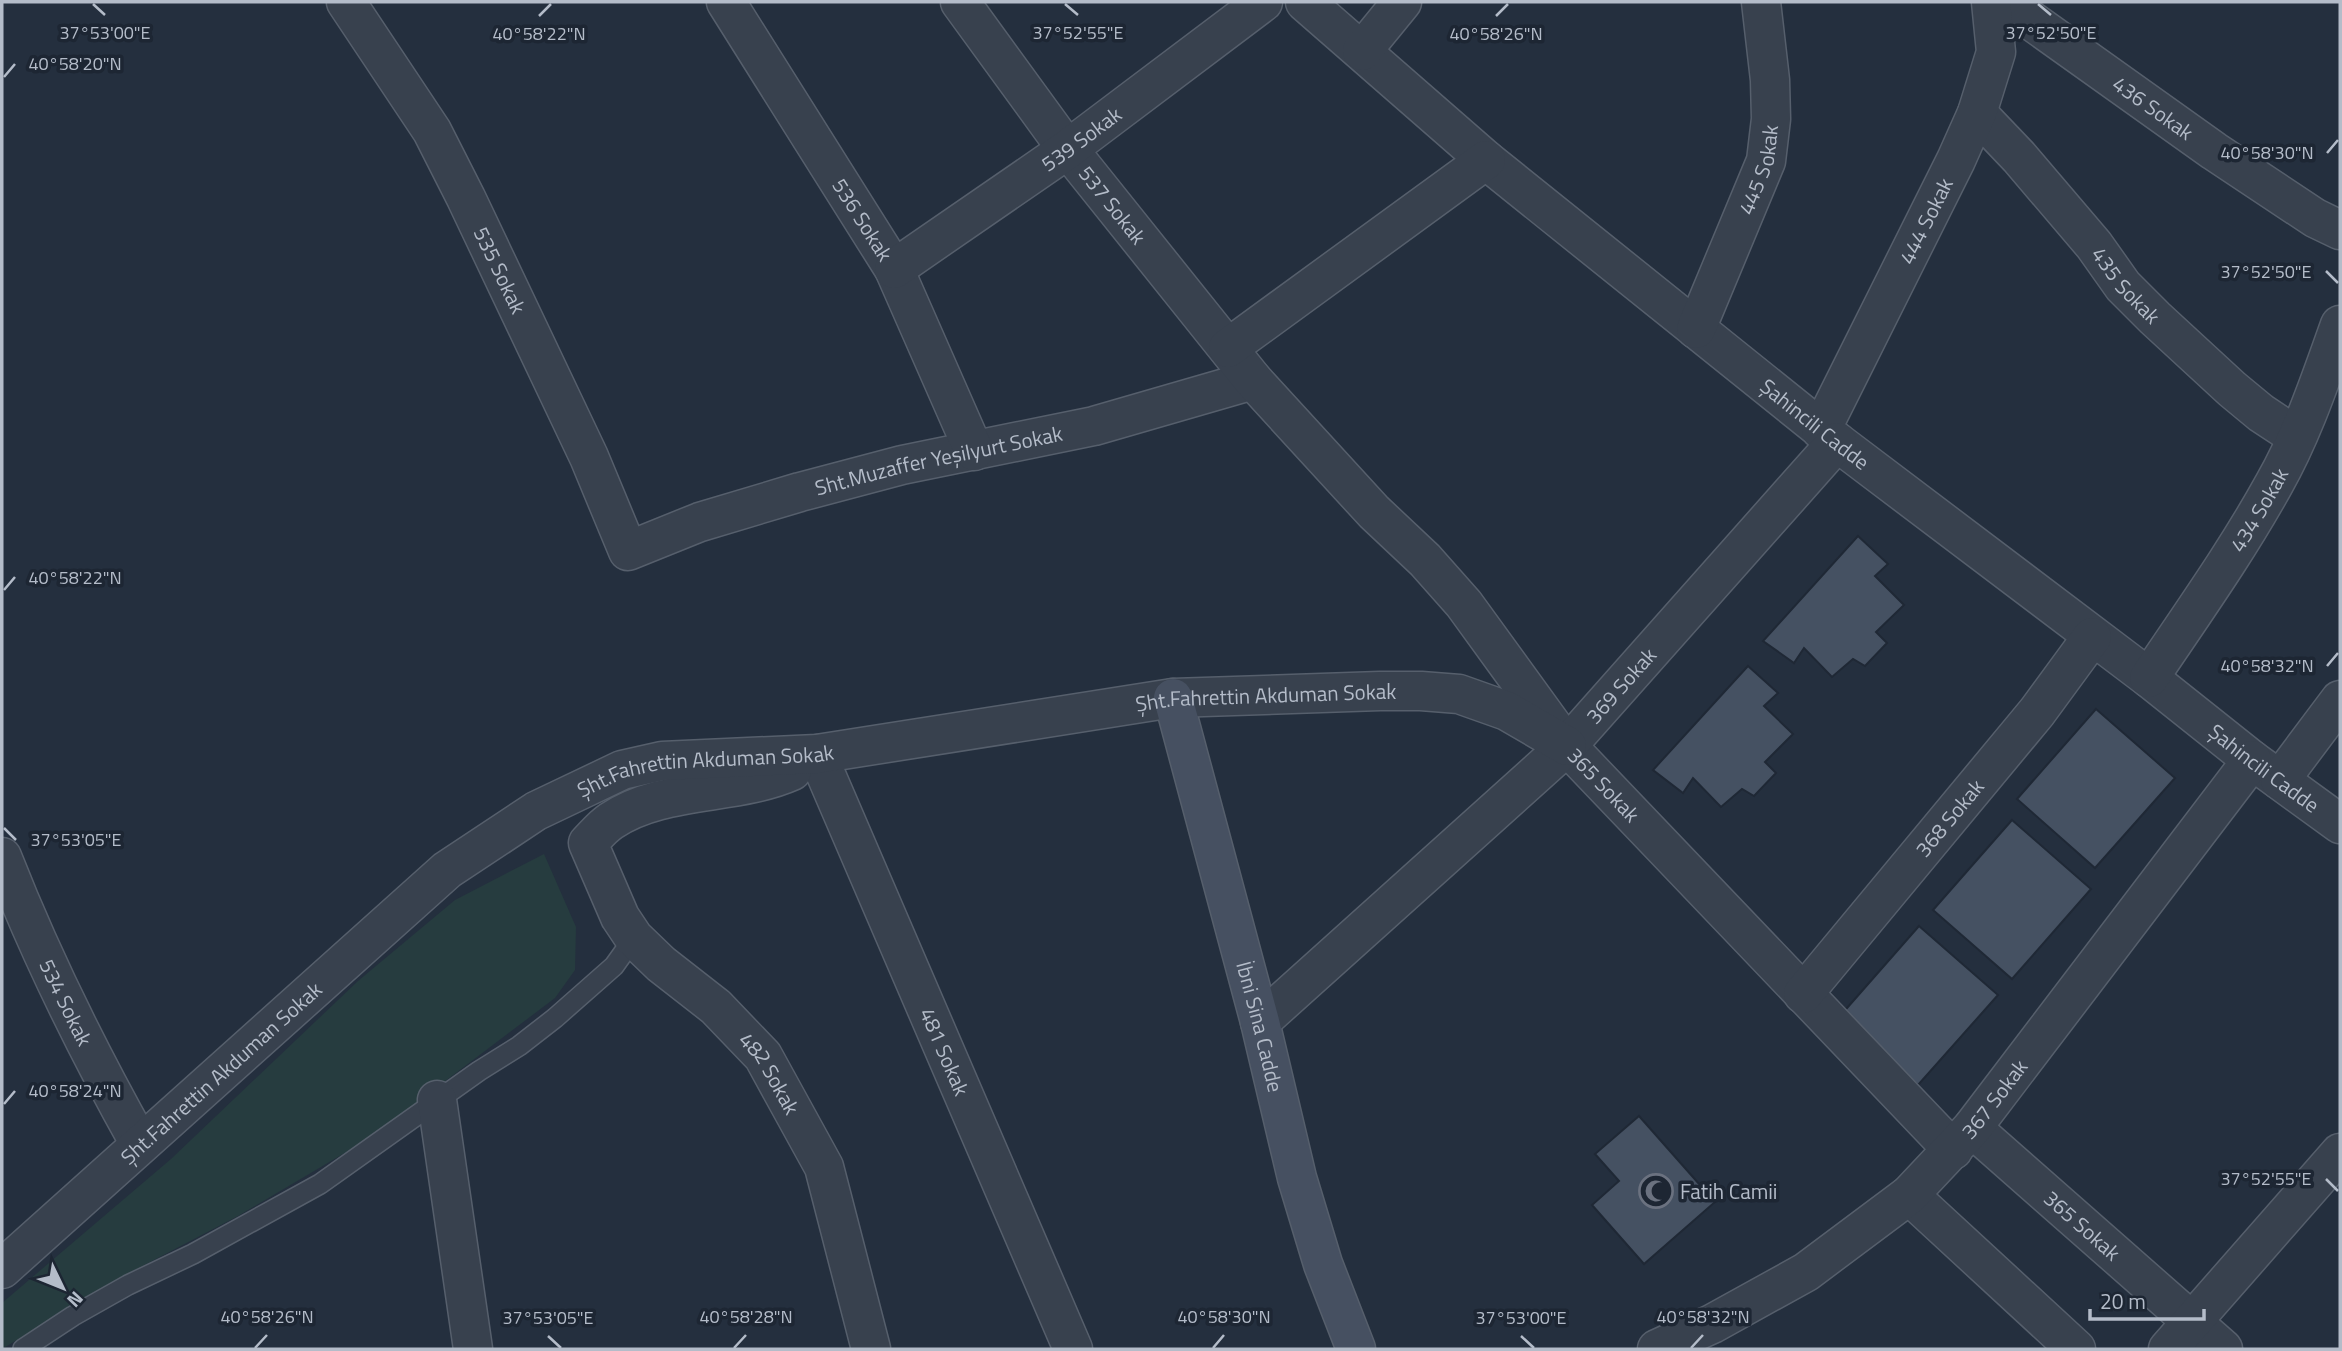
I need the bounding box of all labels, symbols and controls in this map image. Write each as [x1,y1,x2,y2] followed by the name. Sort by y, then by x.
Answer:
[60,19,151,46] text: 37°53'00"E
[1033,19,1124,46] text: 37°52'55"E
[2006,19,2097,46] text: 37°52'50"E
[492,20,586,47] text: 40°58'22"N
[1449,20,1543,47] text: 40°58'26"N
[28,50,122,77] text: 40°58'20"N
[2106,68,2200,148] street label: 436 Sokak
[1034,98,1128,179] street label: 539 Sokak
[1730,123,1786,219] street label: 445 Sokak
[2220,139,2314,166] text: 40°58'30"N
[1071,159,1154,251] street label: 537 Sokak
[825,172,901,267] street label: 536 Sokak
[1891,172,1961,269] street label: 444 Sokak
[466,221,535,319] street label: 535 Sokak
[2084,240,2168,331] street label: 435 Sokak
[2221,258,2312,285] text: 37°52'50"E
[1753,370,1876,477] street label: Şahincili Cadde
[811,417,1065,503] street label: Sht.Muzaffer Yeşilyurt Sokak
[2221,462,2296,558] street label: 434 Sokak
[28,564,122,591] text: 40°58'22"N
[1578,640,1664,731] street label: 369 Sokak
[2220,652,2314,679] text: 40°58'32"N
[1133,675,1396,720] street label: Şht.Fahrettin Akduman Sokak
[2202,716,2327,820] street label: Şahincili Cadde
[571,736,836,805] street label: Şht.Fahrettin Akduman Sokak
[1560,740,1648,829] street label: 365 Sokak
[1907,772,1991,864] street label: 368 Sokak
[31,826,122,853] text: 37°53'05"E
[32,954,101,1051] street label: 534 Sokak
[1228,958,1292,1095] street label: İbni Sina Cadde
[113,974,329,1172] street label: Şht.Fahrettin Akduman Sokak
[912,1003,978,1101] street label: 481 Sokak
[732,1024,808,1120] street label: 482 Sokak
[1954,1052,2035,1146] street label: 367 Sokak
[28,1077,122,1104] text: 40°58'24"N
[2221,1165,2312,1192] text: 37°52'55"E
[1637,1172,1675,1210] mosque icon: Fatih Camii
[1680,1175,1777,1207] place label: Fatih Camii
[2037,1182,2128,1268] street label: 365 Sokak
[28,1253,98,1323] north arrow
[2090,1278,2204,1322] scale bar
[61,1285,91,1315] text: N
[2100,1285,2146,1317] text: 20 m
[220,1303,314,1330] text: 40°58'26"N
[699,1303,793,1330] text: 40°58'28"N
[1177,1303,1271,1330] text: 40°58'30"N
[1656,1303,1750,1330] text: 40°58'32"N
[503,1304,594,1331] text: 37°53'05"E
[1476,1304,1567,1331] text: 37°53'00"E

